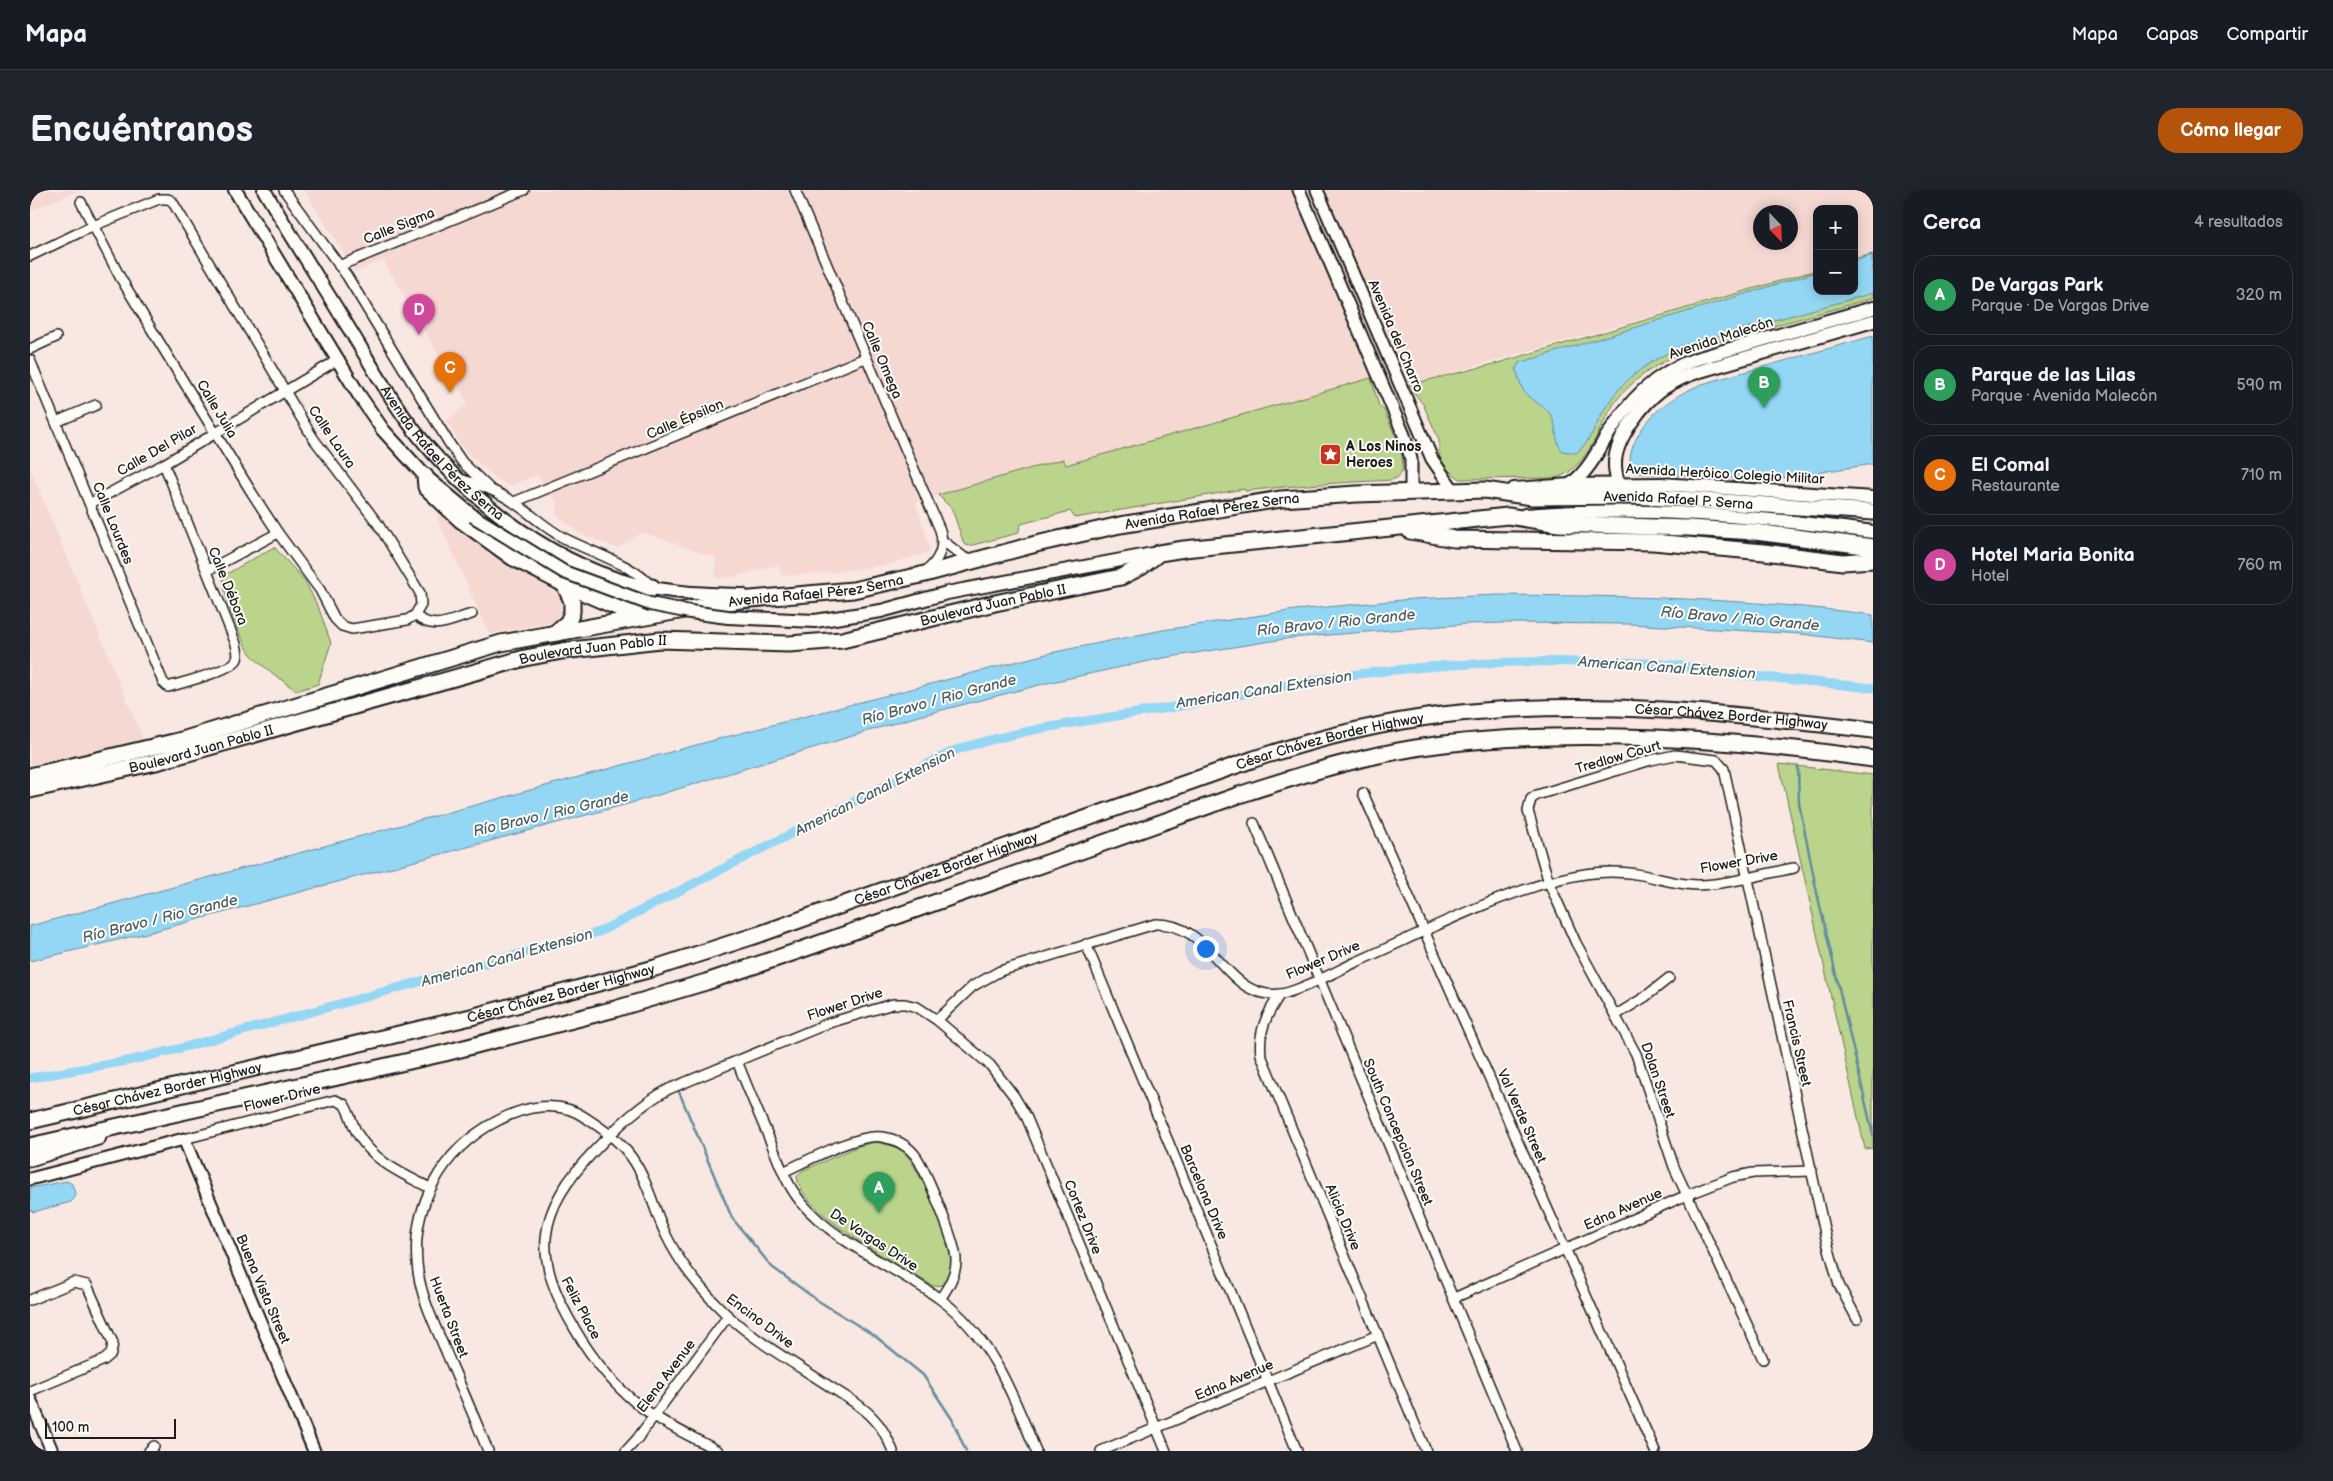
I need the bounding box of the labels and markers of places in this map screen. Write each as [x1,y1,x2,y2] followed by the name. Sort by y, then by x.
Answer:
[403,294,435,335] pin: D
[434,352,466,393] pin: C
[1748,367,1780,408] pin: B
[1345,438,1422,471] place label: A Los Ninos Heroes
[1318,442,1342,466] place icon: A Los Ninos Heroes
[863,1172,895,1213] pin: A

